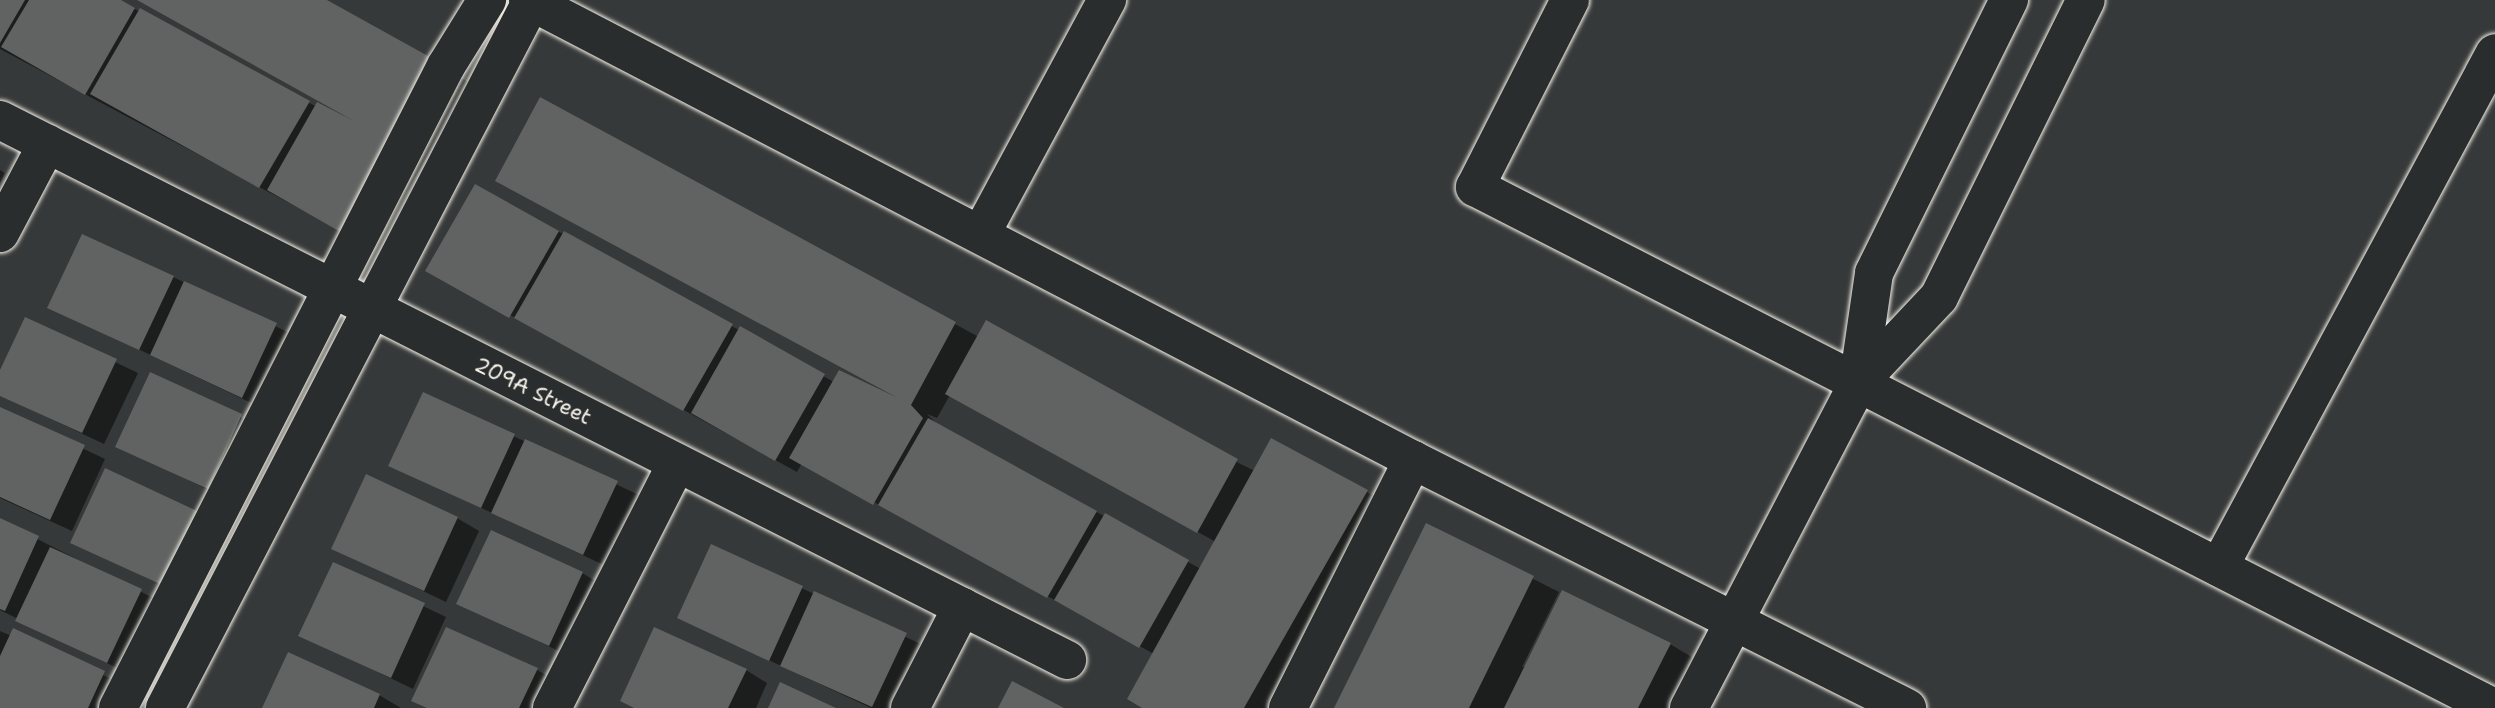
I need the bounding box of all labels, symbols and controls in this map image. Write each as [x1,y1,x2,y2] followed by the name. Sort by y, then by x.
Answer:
[470,352,596,430] street label: 209A Street

